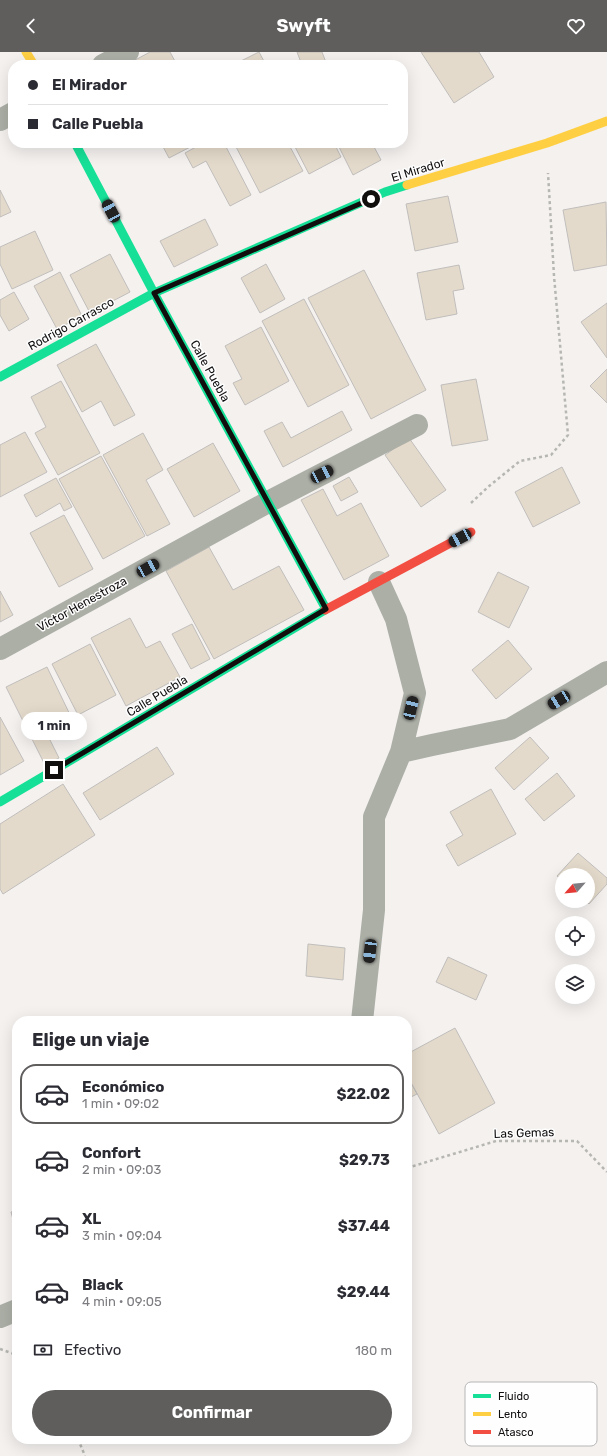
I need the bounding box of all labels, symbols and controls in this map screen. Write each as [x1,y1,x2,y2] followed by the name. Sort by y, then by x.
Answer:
[20,15,42,37] icon: back
[276,15,331,37] text: Swyft
[565,15,587,37] icon: heart
[52,76,127,94] text: El Mirador
[52,115,143,133] text: Calle Puebla
[390,155,447,185] street label: El Mirador
[362,190,380,208] route start
[100,198,122,224] car
[26,295,117,353] street label: Rodrigo Carrasco
[187,338,233,404] street label: Calle Puebla
[309,463,335,485] car
[447,527,473,549] car
[135,557,161,579] car
[35,574,129,634] street label: Víctor Henestroza
[124,672,190,720] street label: Calle Puebla
[546,689,572,711] car
[402,695,420,721] car
[21,712,87,740] callout: 1 min
[37,718,71,733] text: 1 min
[45,761,63,779] route end
[555,868,595,908] north arrow
[555,868,595,1004] map controls
[555,916,595,956] button: locate
[363,938,377,964] car
[555,964,595,1004] button: layers
[32,1029,149,1051] text: Elige un viaje
[34,1076,70,1112] icon: car
[82,1078,164,1096] text: Económico
[336,1085,390,1103] text: $22.02
[82,1096,159,1111] text: 1 min · 09:02
[493,1125,555,1141] street label: Las Gemas
[34,1142,70,1178] icon: car
[82,1144,141,1162] text: Confort
[339,1151,390,1169] text: $29.73
[82,1162,161,1177] text: 2 min · 09:03
[34,1208,70,1244] icon: car
[82,1210,101,1228] text: XL
[338,1217,390,1235] text: $37.44
[82,1228,162,1243] text: 3 min · 09:04
[34,1274,70,1310] icon: car
[82,1276,123,1294] text: Black
[337,1283,390,1301] text: $29.44
[82,1294,162,1309] text: 4 min · 09:05
[32,1339,54,1361] icon: cash
[64,1341,121,1359] text: Efectivo
[355,1343,392,1358] text: 180 m
[465,1382,597,1446] legend
[32,1390,392,1436] button: Confirmar
[498,1390,529,1403] text: Fluido
[498,1408,527,1421] text: Lento
[498,1426,533,1439] text: Atasco

